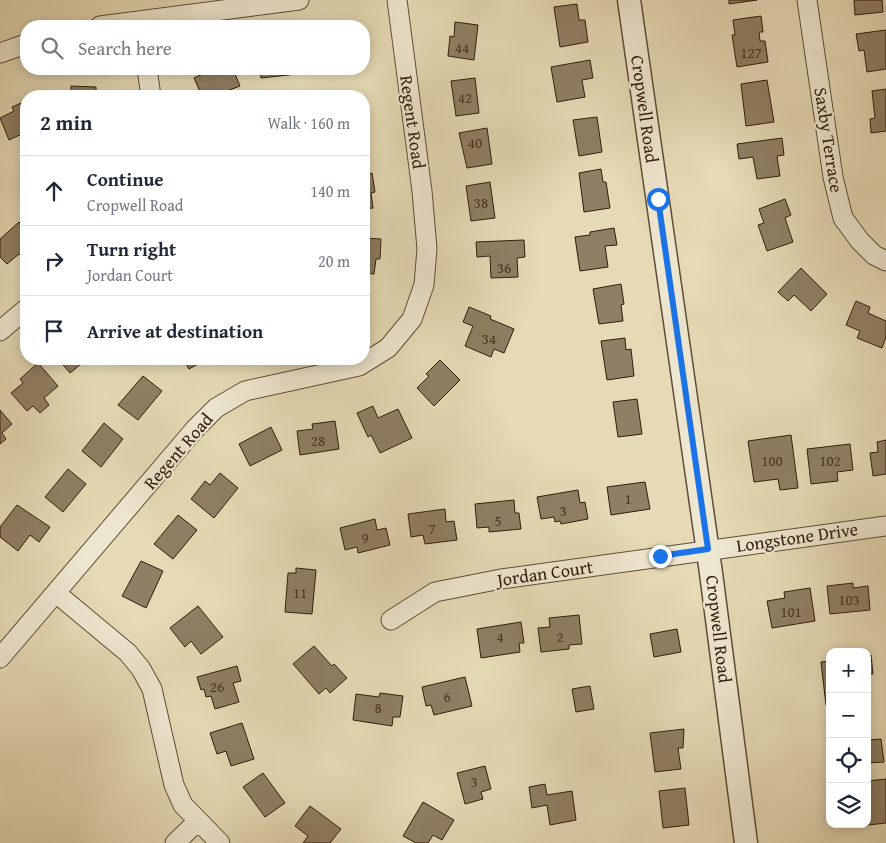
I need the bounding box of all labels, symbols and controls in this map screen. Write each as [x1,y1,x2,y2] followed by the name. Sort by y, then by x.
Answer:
[20,20,370,75] search box
[38,34,66,62] icon: search
[78,34,172,62] text: Search here
[455,37,469,58] house number: 44
[740,42,762,63] house number: 127
[624,53,666,165] street label: Cropwell Road
[393,73,433,171] street label: Regent Road
[807,85,851,195] street label: Saxby Terrace
[458,87,472,108] house number: 42
[40,107,92,138] text: 2 min
[267,111,350,135] text: Walk · 160 m
[468,132,482,153] house number: 40
[87,165,164,193] text: Continue
[40,177,68,205] icon: ahead
[310,179,350,203] text: 140 m
[647,188,670,211] route start
[474,192,488,213] house number: 38
[87,193,183,217] text: Cropwell Road
[87,235,176,263] text: Turn right
[40,247,68,275] icon: right
[318,249,350,273] text: 20 m
[497,257,511,278] house number: 36
[87,263,173,287] text: Jordan Court
[40,317,68,345] icon: arrive
[87,317,263,345] text: Arrive at destination
[482,328,496,349] house number: 34
[137,406,219,495] street label: Regent Road
[311,430,325,451] house number: 28
[761,450,783,471] house number: 100
[819,450,841,471] house number: 102
[624,488,632,509] house number: 1
[559,500,567,521] house number: 3
[494,510,502,531] house number: 5
[734,515,860,559] street label: Longstone Drive
[428,518,436,539] house number: 7
[361,527,369,548] house number: 9
[649,545,672,568] route end
[493,553,595,593] street label: Jordan Court
[699,574,739,685] street label: Cropwell Road
[293,582,307,603] house number: 11
[838,589,860,610] house number: 103
[780,601,802,622] house number: 101
[496,626,504,647] house number: 4
[556,626,564,647] house number: 2
[826,648,871,828] map controls
[826,648,871,693] button: +
[210,676,224,697] house number: 26
[443,686,451,707] house number: 6
[826,693,871,738] button: −
[374,697,382,718] house number: 8
[826,738,871,783] button: locate
[470,771,478,792] house number: 3
[826,783,871,828] button: layers

